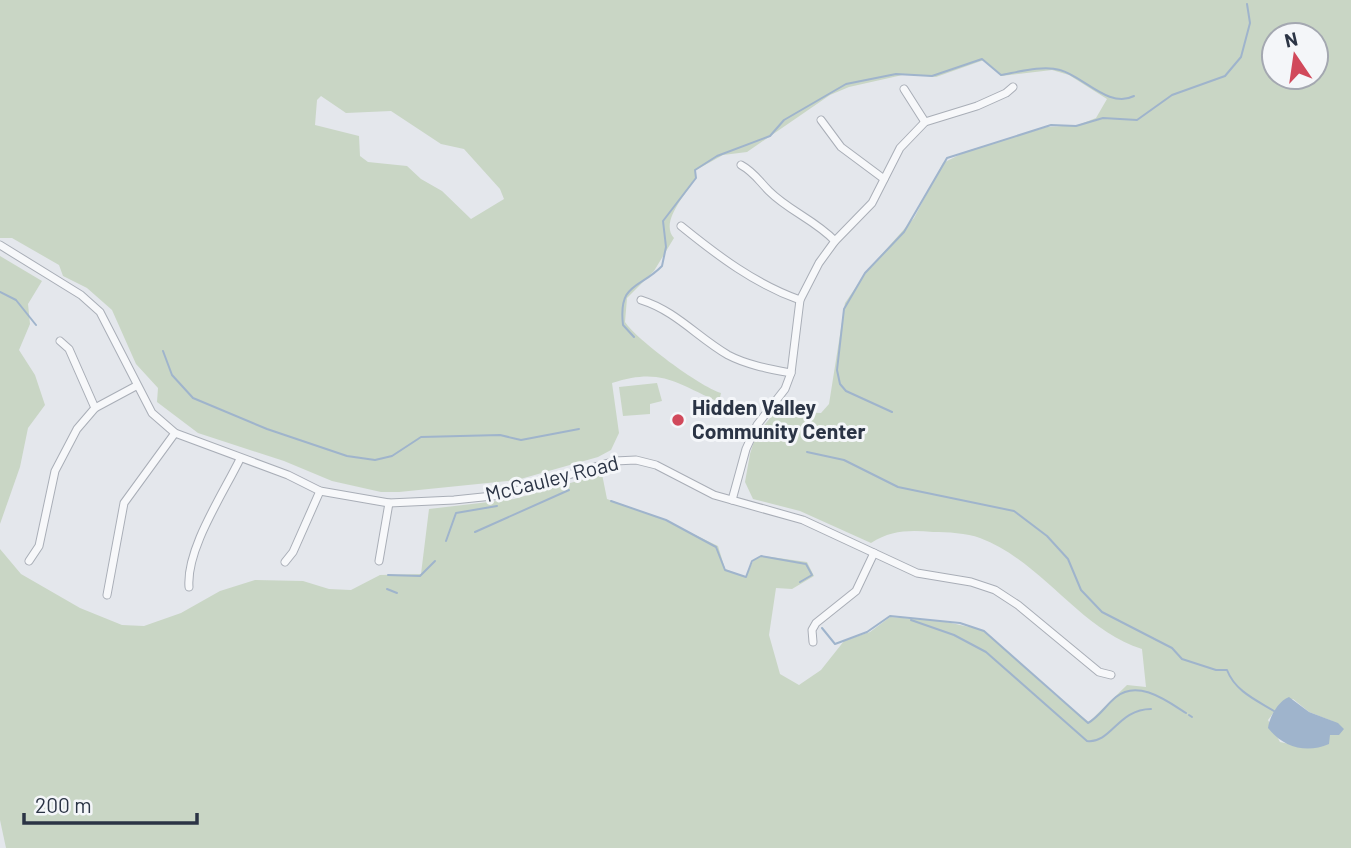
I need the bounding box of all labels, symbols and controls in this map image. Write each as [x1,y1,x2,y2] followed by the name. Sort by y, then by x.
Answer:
[1260,21,1330,91] north arrow
[1282,26,1300,52] text: N
[692,394,866,443] place label: Hidden Valley Community Center
[670,412,686,428] marker: Hidden Valley Community Center
[482,449,621,506] street label: McCauley Road
[24,782,198,826] scale bar
[35,792,92,817] text: 200 m

